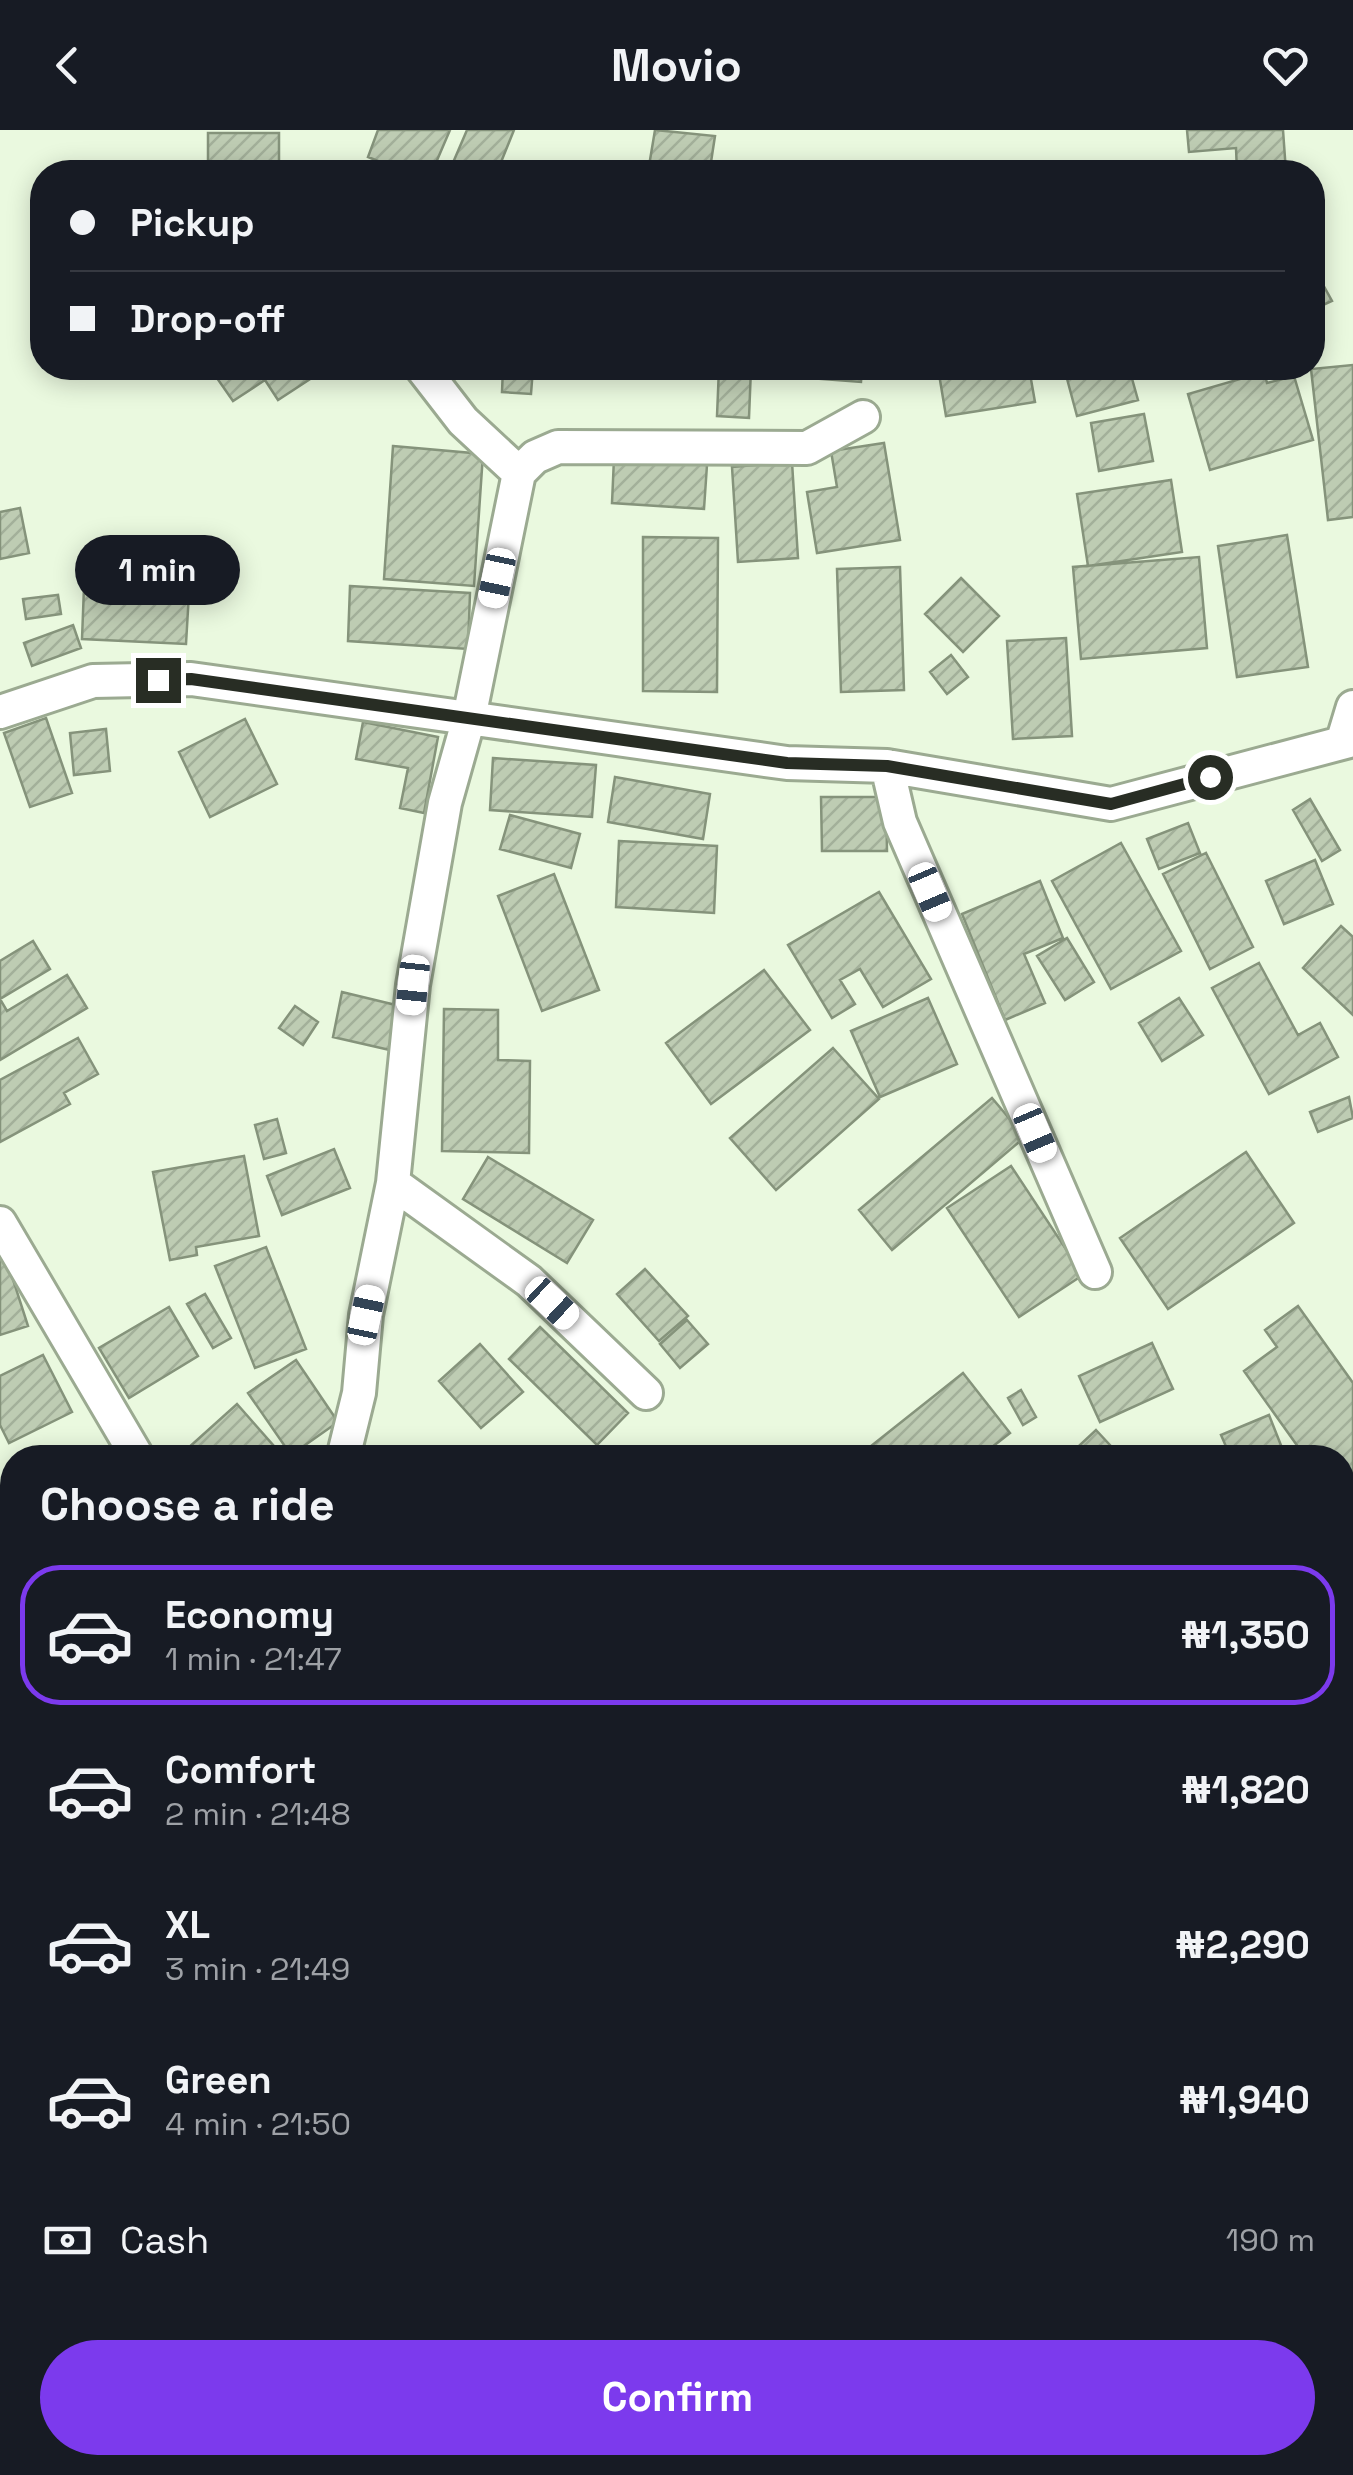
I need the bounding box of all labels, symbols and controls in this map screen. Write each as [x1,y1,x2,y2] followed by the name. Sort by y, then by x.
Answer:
[611,37,742,94] text: Movio
[40,38,95,93] icon: back
[1258,38,1313,93] icon: heart
[130,199,254,247] text: Pickup
[130,295,285,343] text: Drop-off
[76,535,240,605] callout: 1 min
[476,546,518,610] car
[118,550,197,590] text: 1 min
[136,658,181,703] route end
[1188,755,1233,800] route start
[904,859,956,925] car
[395,954,431,1016] car
[1009,1100,1061,1166] car
[520,1272,584,1334] car
[345,1283,387,1347] car
[40,1476,335,1533] text: Choose a ride
[45,1590,135,1680] icon: car
[165,1591,334,1639] text: Economy
[1180,1611,1310,1659] text: ₦1,350
[165,1639,342,1679] text: 1 min · 21:47
[45,1745,135,1835] icon: car
[165,1746,316,1794] text: Comfort
[1181,1766,1310,1814] text: ₦1,820
[165,1794,351,1834] text: 2 min · 21:48
[45,1900,135,1990] icon: car
[165,1901,210,1949] text: XL
[1175,1921,1310,1969] text: ₦2,290
[165,1949,350,1989] text: 3 min · 21:49
[45,2055,135,2145] icon: car
[165,2056,272,2104] text: Green
[1179,2076,1310,2124] text: ₦1,940
[165,2104,351,2144] text: 4 min · 21:50
[40,2213,95,2268] icon: cash
[120,2216,209,2264] text: Cash
[1226,2220,1315,2260] text: 190 m
[40,2340,1315,2455] button: Confirm

